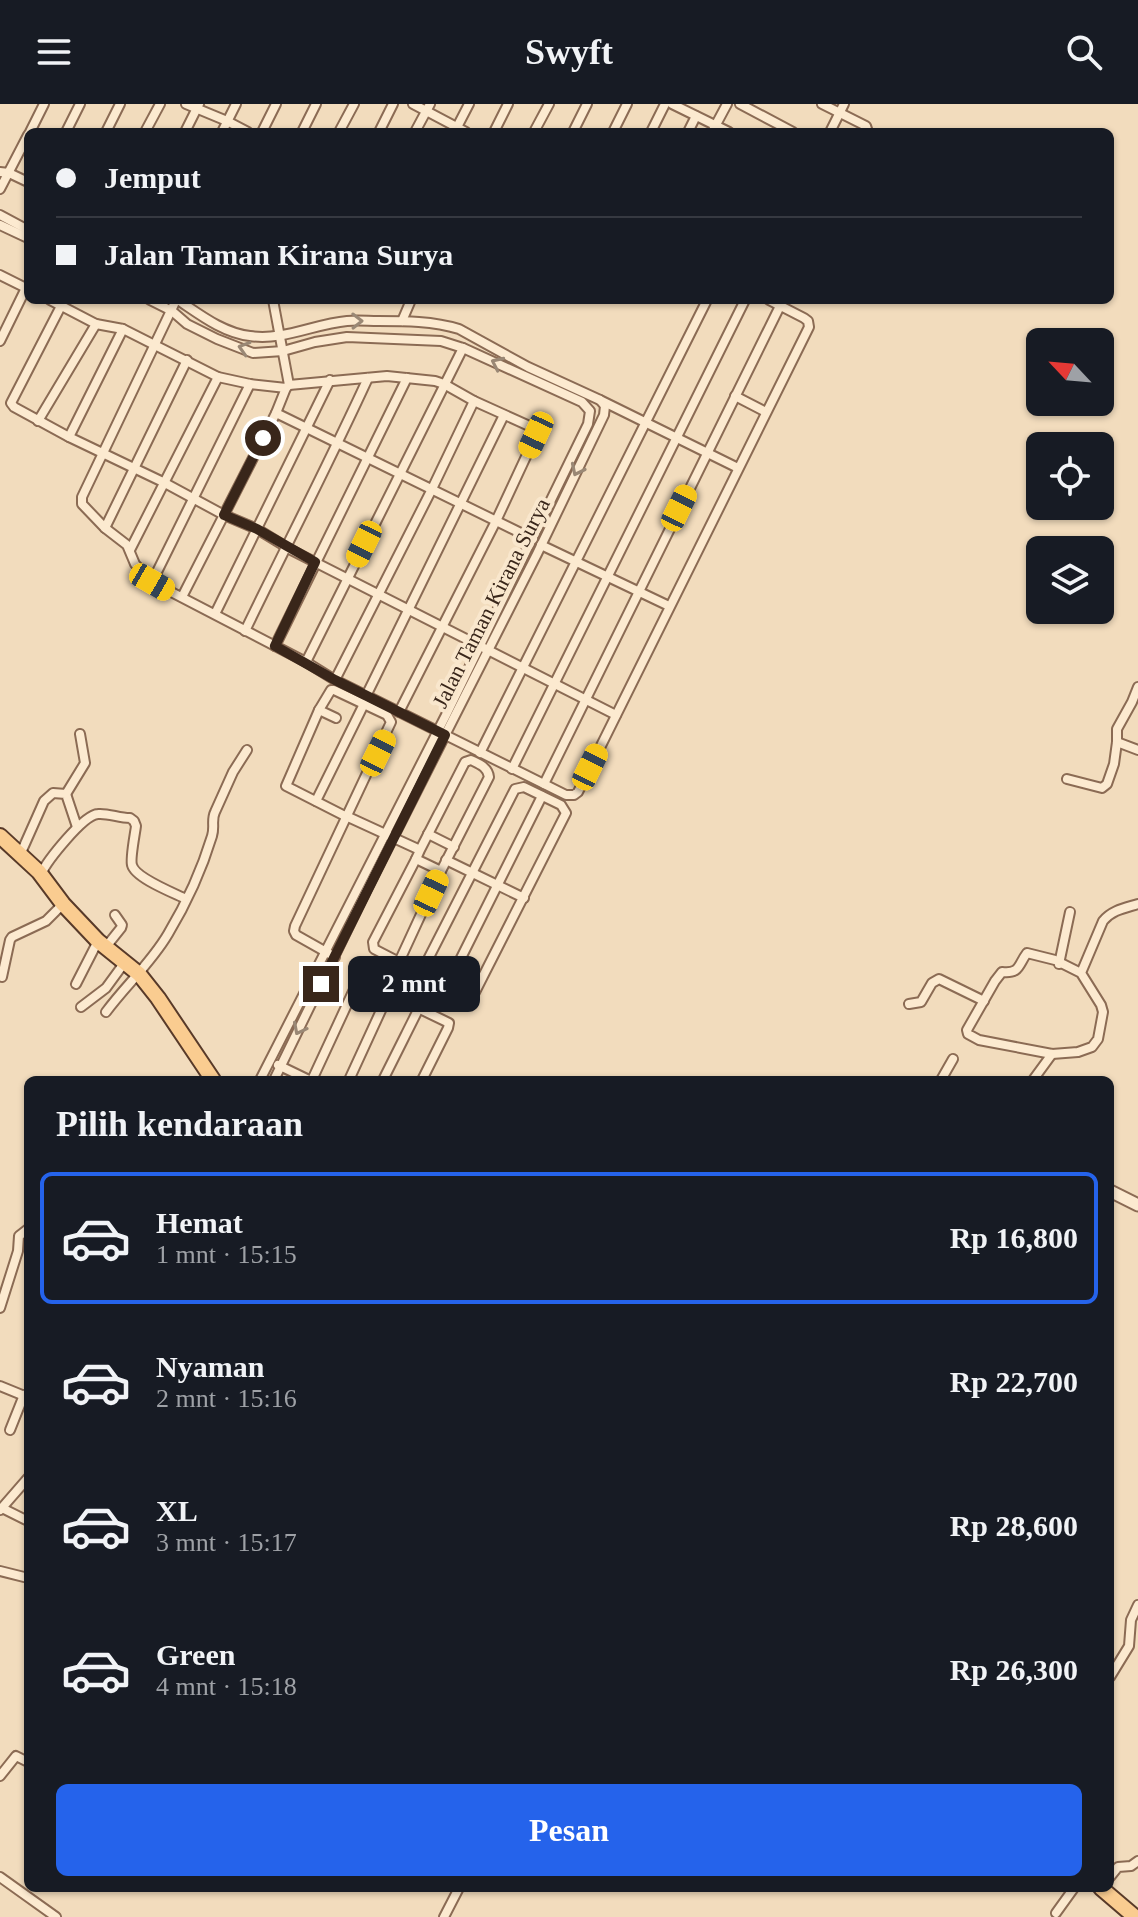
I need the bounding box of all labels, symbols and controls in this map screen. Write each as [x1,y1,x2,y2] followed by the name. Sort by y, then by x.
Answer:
[32,30,76,74] icon: menu
[1062,30,1106,74] icon: search
[525,32,613,72] text: Swyft
[104,161,201,194] text: Jemput
[104,238,453,271] text: Jalan Taman Kirana Surya
[351,312,364,330] one-way arrow
[1026,328,1114,416] north arrow
[1026,328,1114,624] map controls
[238,341,251,357] one-way arrow
[491,357,505,373] one-way arrow
[515,408,557,462] car
[245,420,281,456] route start
[1026,432,1114,520] button: locate
[571,462,587,477] one-way arrow
[658,481,700,535] car
[427,494,555,712] street label: Jalan Taman Kirana Surya
[343,517,385,571] car
[1026,536,1114,624] button: layers
[125,560,179,604] car
[357,726,399,780] car
[569,740,611,794] car
[410,866,452,920] car
[349,956,481,1012] callout: 2 mnt
[303,966,339,1002] route end
[382,969,446,998] text: 2 mnt
[293,1020,308,1035] one-way arrow
[56,1104,303,1144] text: Pilih kendaraan
[60,1202,132,1274] icon: car
[156,1206,243,1239] text: Hemat
[950,1221,1078,1254] text: Rp 16,800
[156,1240,297,1269] text: 1 mnt · 15:15
[60,1346,132,1418] icon: car
[156,1350,264,1383] text: Nyaman
[950,1365,1078,1398] text: Rp 22,700
[156,1384,297,1413] text: 2 mnt · 15:16
[60,1490,132,1562] icon: car
[156,1494,198,1527] text: XL
[950,1509,1078,1542] text: Rp 28,600
[156,1528,297,1557] text: 3 mnt · 15:17
[60,1634,132,1706] icon: car
[156,1638,235,1671] text: Green
[950,1653,1078,1686] text: Rp 26,300
[156,1672,297,1701] text: 4 mnt · 15:18
[56,1784,1082,1876] button: Pesan

